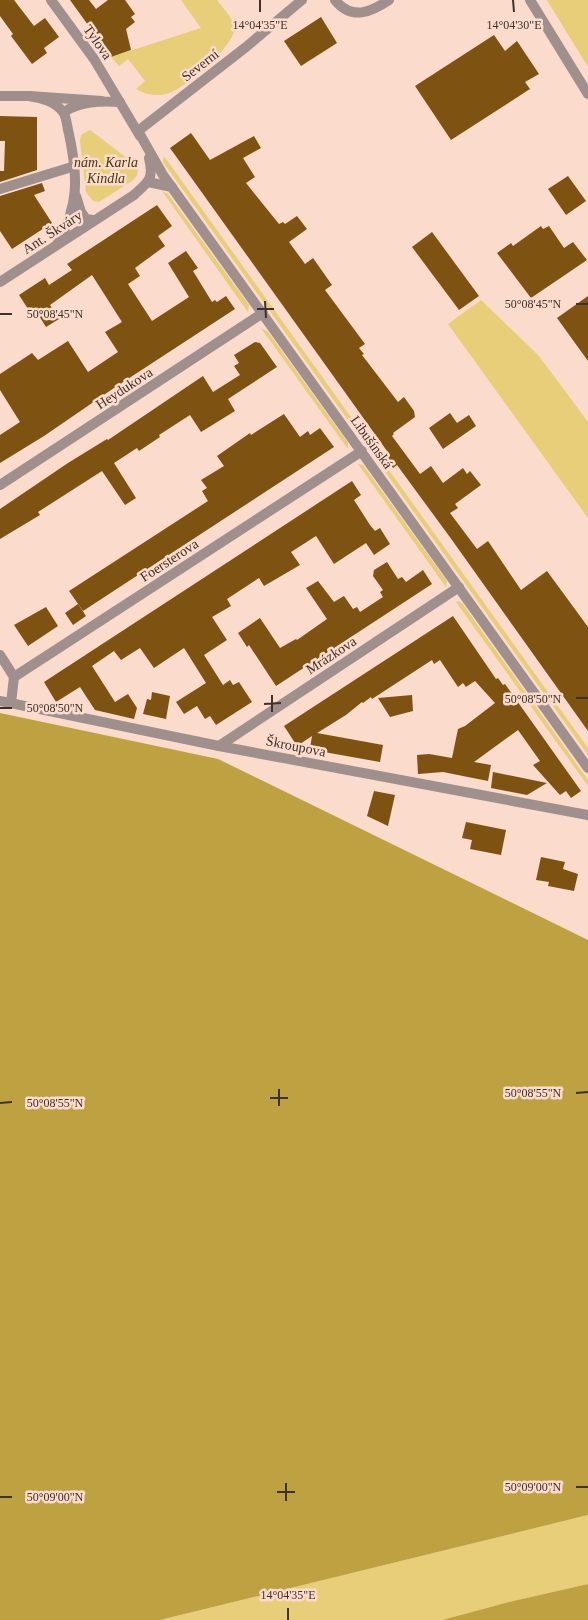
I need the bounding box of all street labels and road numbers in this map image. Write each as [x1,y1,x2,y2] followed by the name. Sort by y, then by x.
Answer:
[80,22,115,63] street label: Tylova
[179,46,222,84] street label: Severní
[19,207,85,257] street label: Ant. Škváry
[93,364,156,412] street label: Heydukova
[347,413,396,472] street label: Libušínská
[137,536,202,585] street label: Foersterova
[303,633,360,677] street label: Mrázkova
[265,732,328,760] street label: Škroupova

